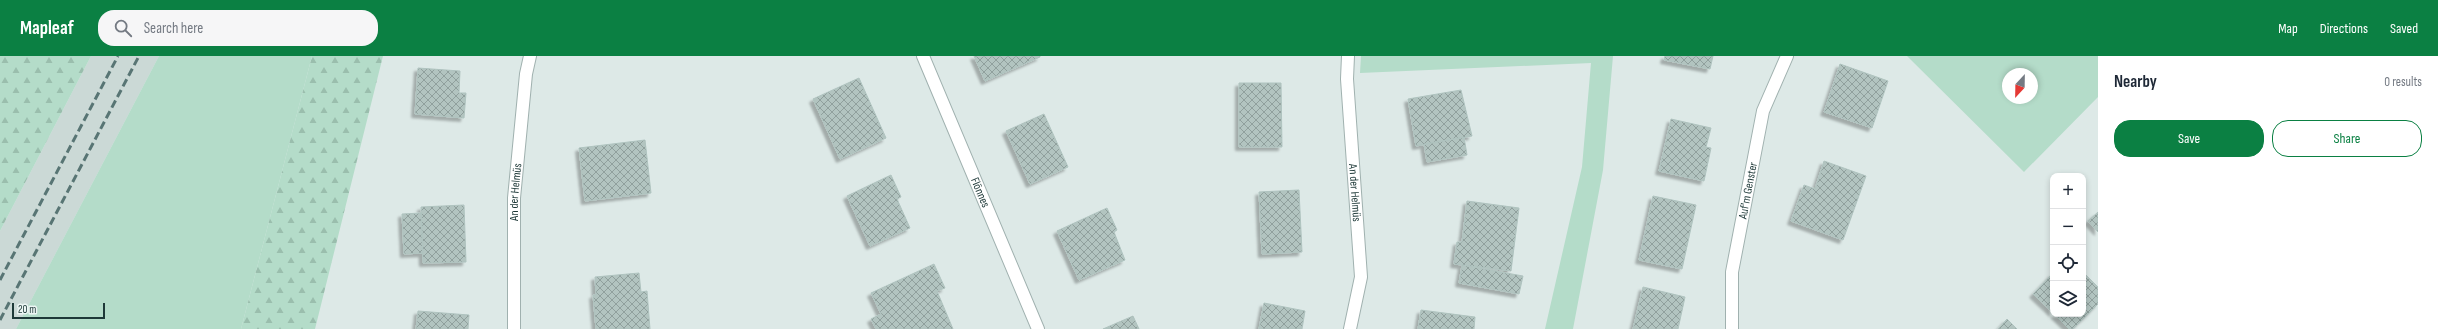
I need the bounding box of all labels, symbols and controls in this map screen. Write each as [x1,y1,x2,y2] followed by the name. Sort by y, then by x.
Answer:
[98,10,378,46] search box
[20,17,74,40] text: Mapleaf
[112,17,134,39] icon: search
[144,19,203,38] text: Search here
[2278,20,2298,37] text: Map
[2320,20,2368,37] text: Directions
[2390,20,2418,37] text: Saved
[2002,68,2038,104] north arrow
[2114,72,2157,92] text: Nearby
[2384,74,2422,90] text: 0 results
[2114,120,2264,157] button: Save
[2272,120,2422,157] button: Share
[1735,160,1761,221] street label: Auf'm Genster
[506,162,525,222] street label: An der Helmüs
[1345,162,1365,222] street label: An der Helmüs
[2050,173,2086,317] map controls
[2050,173,2086,209] button: +
[967,175,993,210] street label: Flönnes
[2050,209,2086,245] button: −
[2050,245,2086,281] button: locate
[2050,281,2086,317] button: layers
[12,301,105,320] scale bar
[18,303,36,316] text: 20 m

